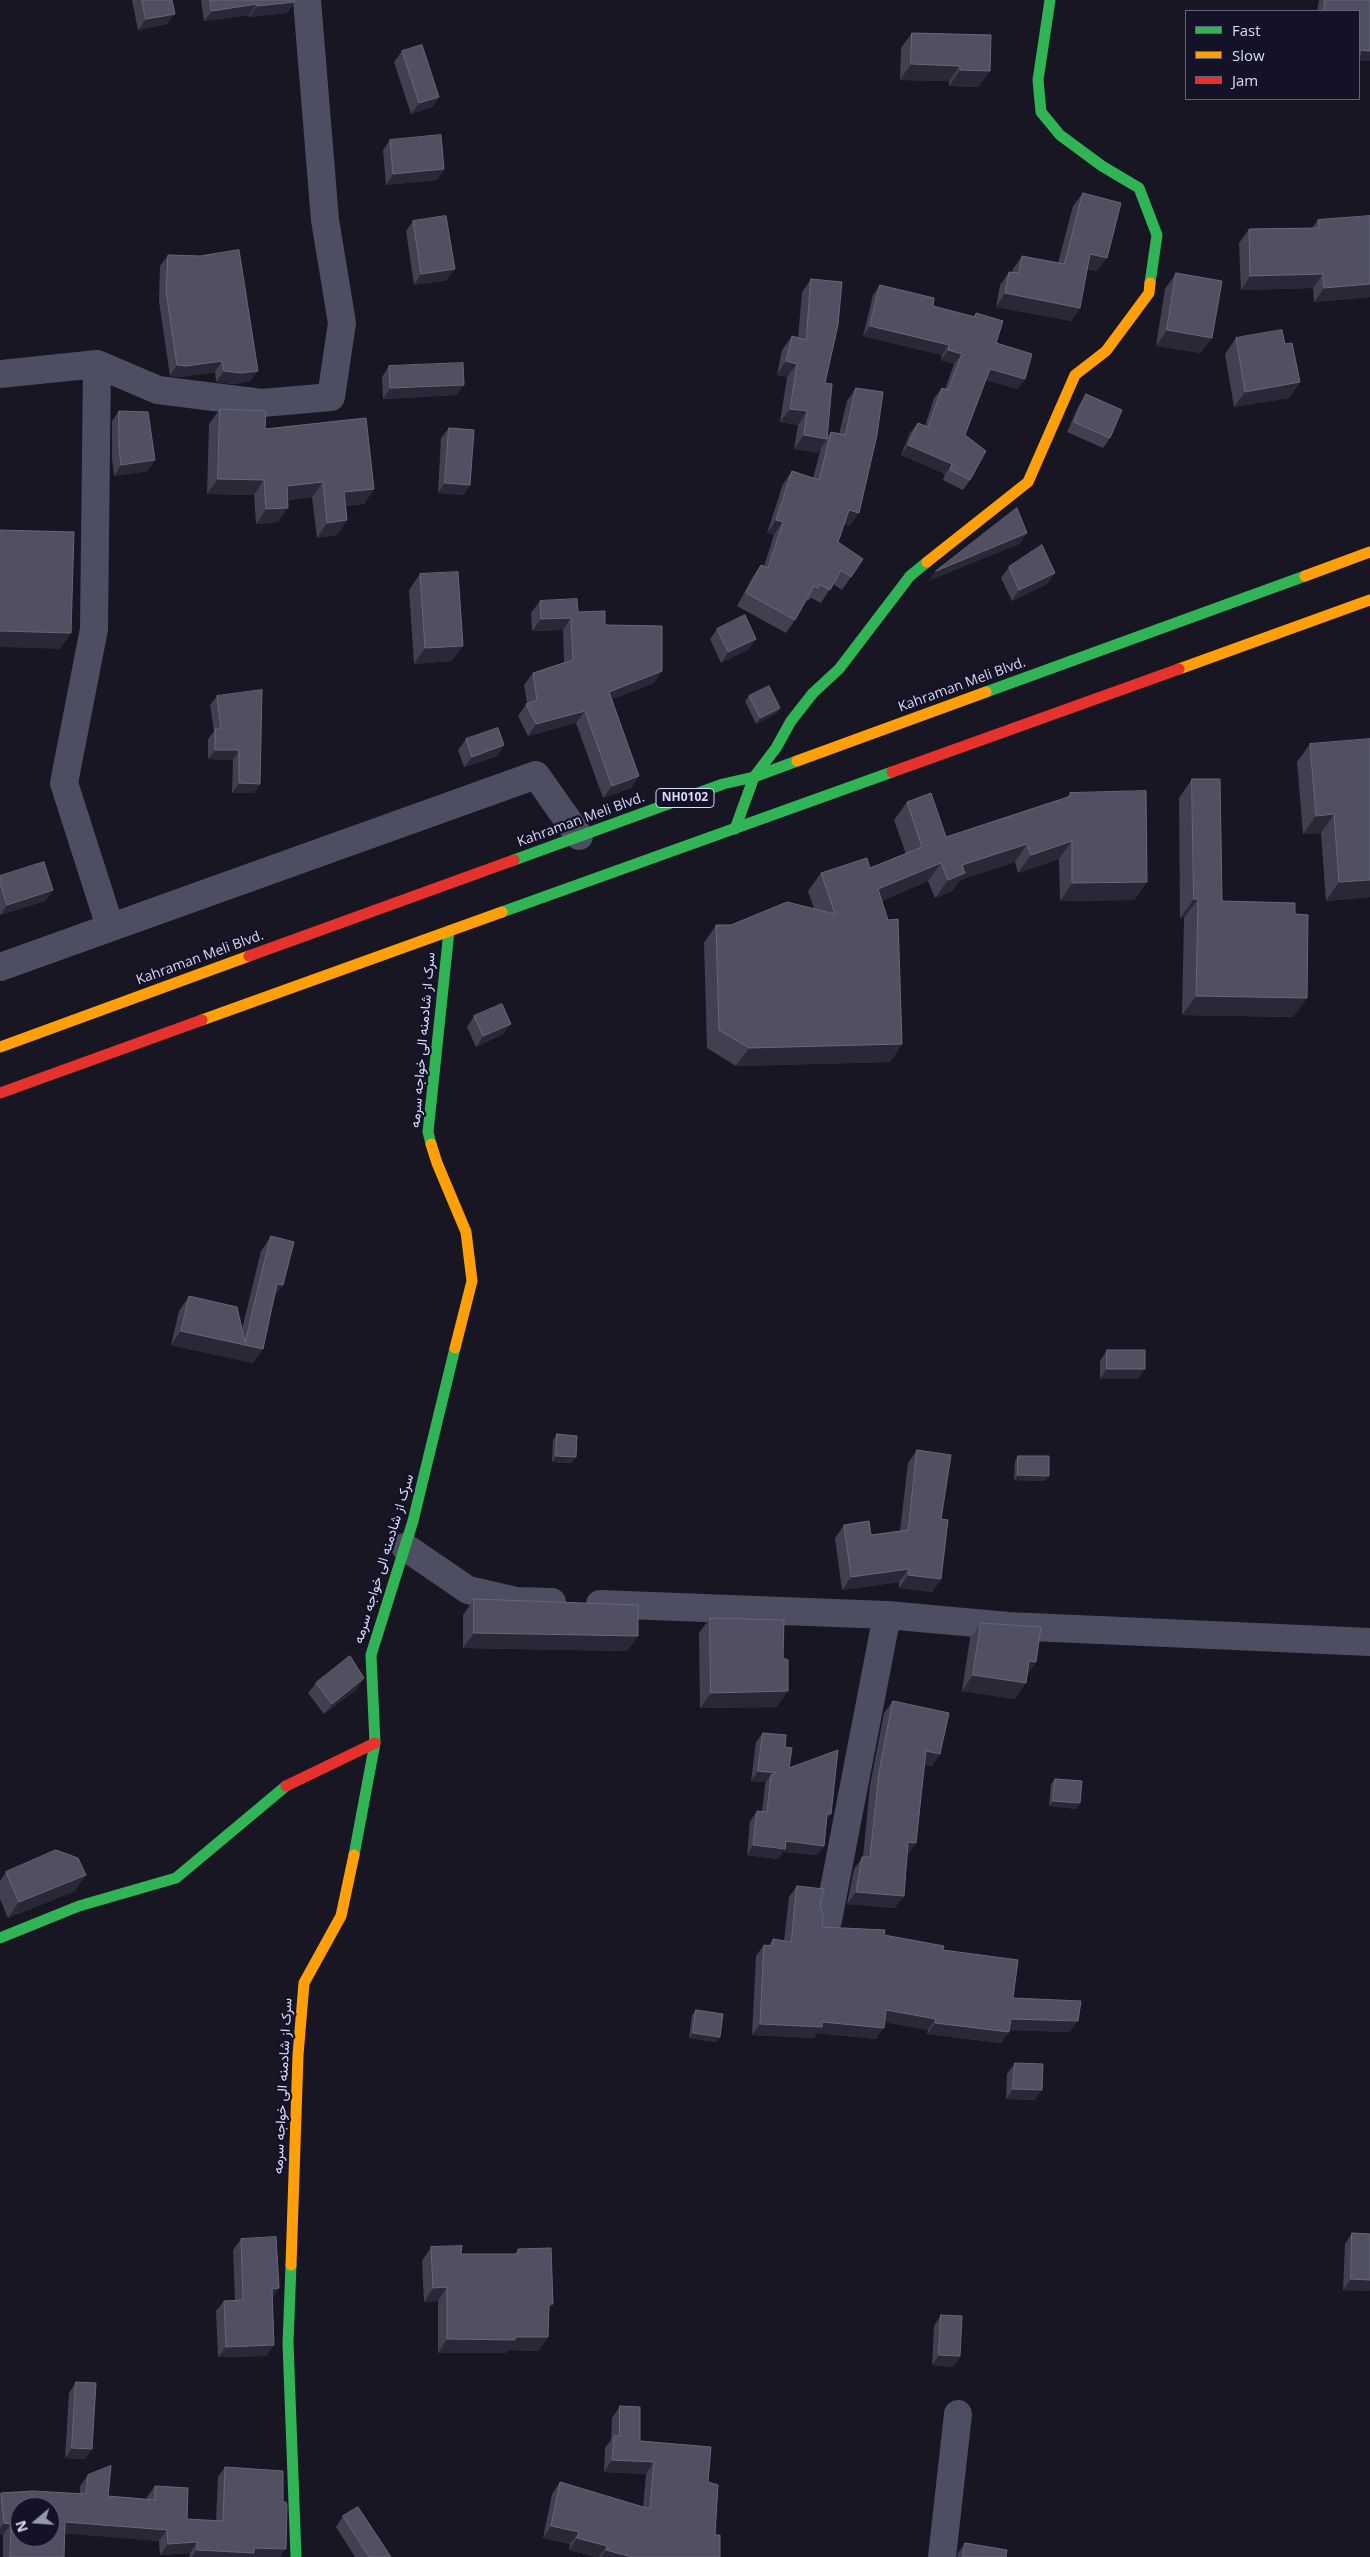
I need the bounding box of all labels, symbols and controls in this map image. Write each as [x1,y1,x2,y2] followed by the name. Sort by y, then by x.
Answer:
[1185,10,1360,100] legend
[1232,20,1261,40] text: Fast
[1232,45,1265,65] text: Slow
[1232,70,1258,90] text: Jam
[896,654,1028,716] street label: Kahraman Meli Blvd.
[656,788,714,808] road number: NH0102
[515,789,647,851] street label: Kahraman Meli Blvd.
[134,927,266,989] street label: Kahraman Meli Blvd.
[407,951,439,1129] street label: سرک از شادمنه الی خواجه سرمه
[350,1472,418,1646] street label: سرک از شادمنه الی خواجه سرمه
[270,1997,296,2175] street label: سرک از شادمنه الی خواجه سرمه
[10,2497,60,2547] north arrow
[10,2518,32,2535] text: N

